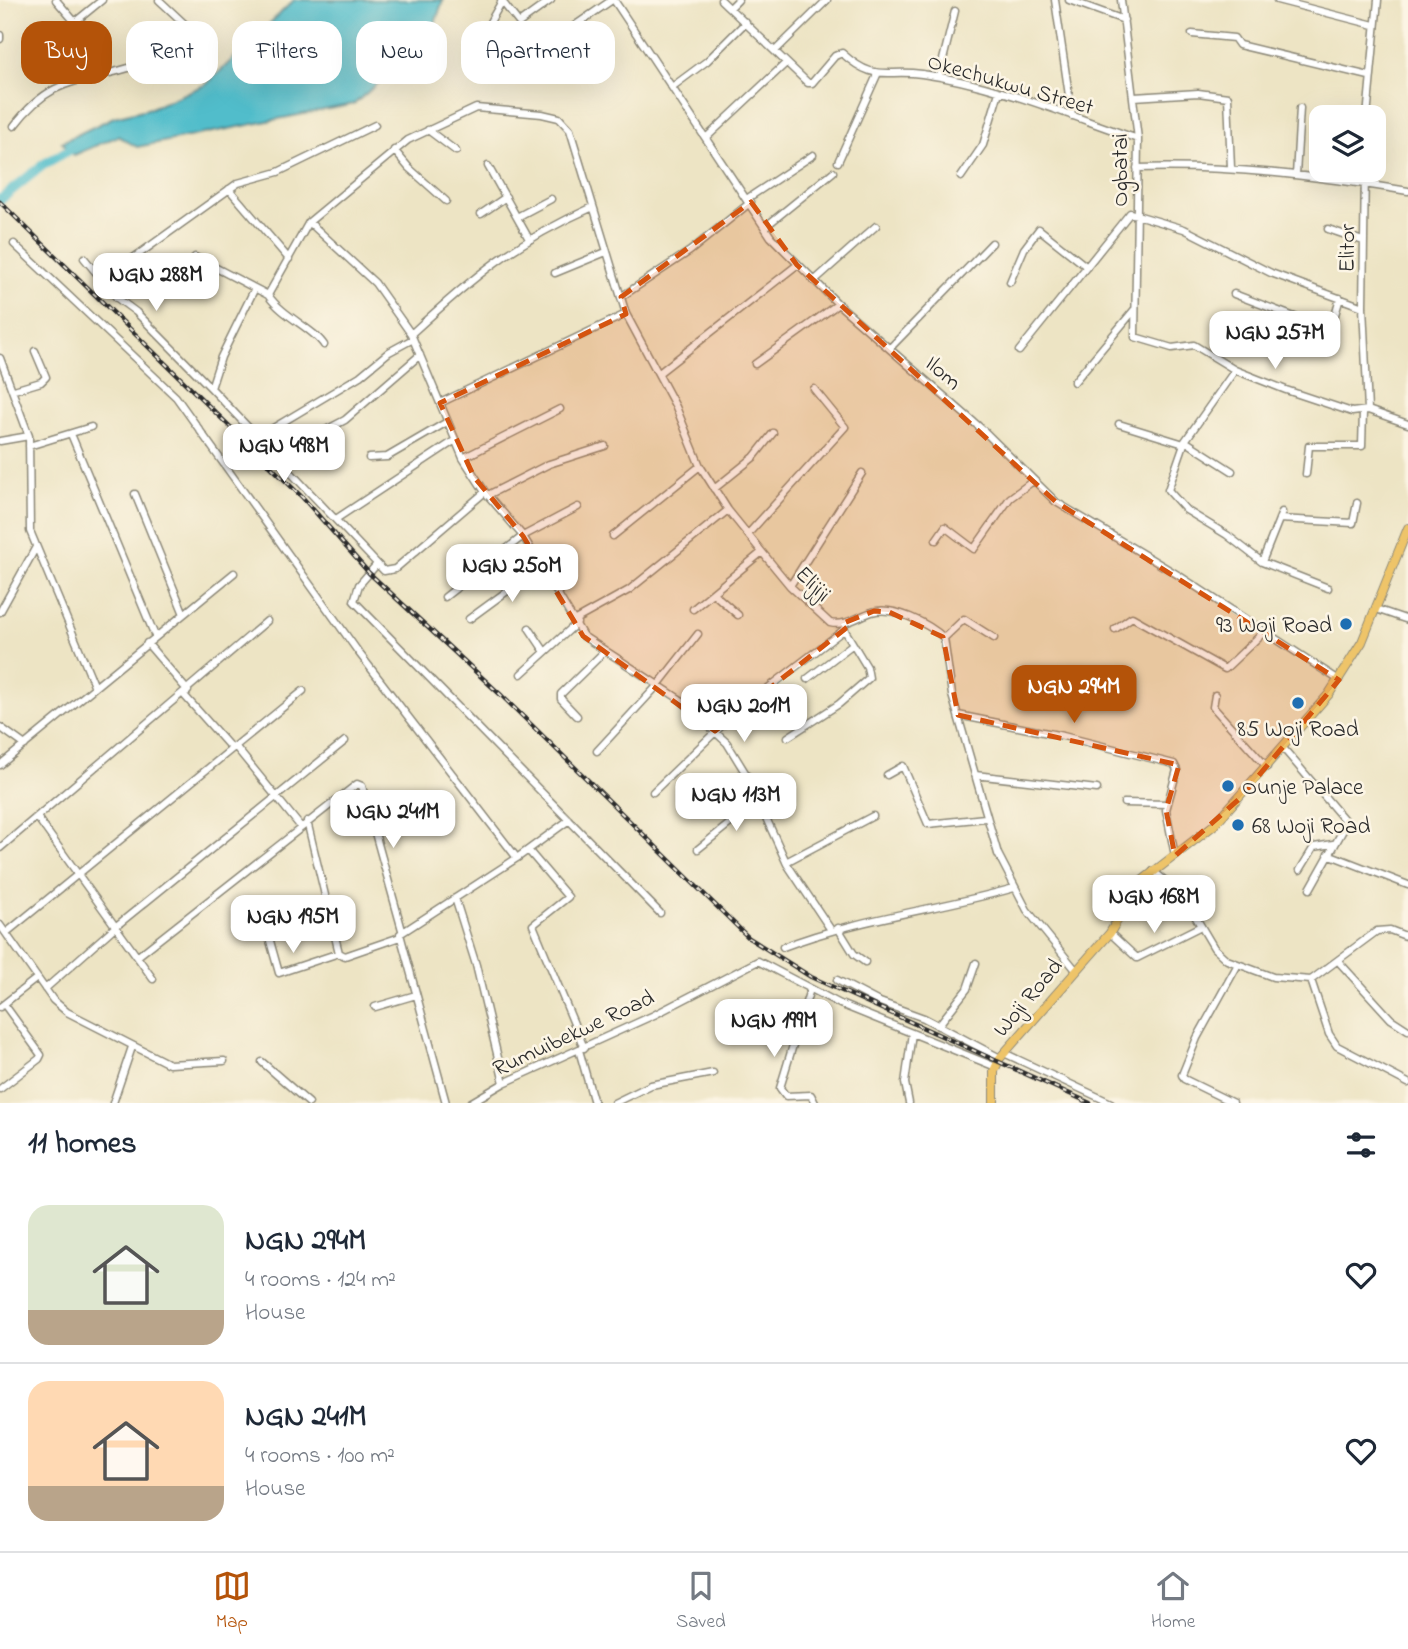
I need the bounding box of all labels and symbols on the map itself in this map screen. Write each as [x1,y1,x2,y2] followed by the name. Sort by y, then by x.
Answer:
[923,46,1098,125] street label: Okechukwu Street
[1105,133,1139,207] street label: Ogbatai
[1332,223,1365,273] street label: Elitor
[84,254,228,313] pin: NGN 288M
[1203,312,1347,371] pin: NGN 257M
[917,349,968,399] street label: Ilom
[212,424,356,484] pin: NGN 498M
[440,544,584,604] pin: NGN 250M
[787,559,838,610] street label: Elijiji
[1216,610,1332,643] place label: 93 Woji Road
[1338,616,1354,632] marker: 93 Woji Road
[1002,666,1146,725] pin: NGN 294M
[672,684,816,744] pin: NGN 201M
[1290,695,1306,711] marker: 85 Woji Road
[1237,714,1359,747] place label: 85 Woji Road
[1242,772,1364,805] place label: Ounje Palace
[664,774,808,833] pin: NGN 113M
[1220,778,1236,794] marker: Ounje Palace
[321,790,465,850] pin: NGN 241M
[1252,811,1370,844] place label: 68 Woji Road
[1230,817,1246,833] marker: 68 Woji Road
[1082,876,1226,935] pin: NGN 168M
[221,895,365,955] pin: NGN 195M
[986,952,1072,1045] street label: Woji Road
[488,982,660,1086] street label: Rumuibekwe Road
[702,1000,846,1059] pin: NGN 199M

